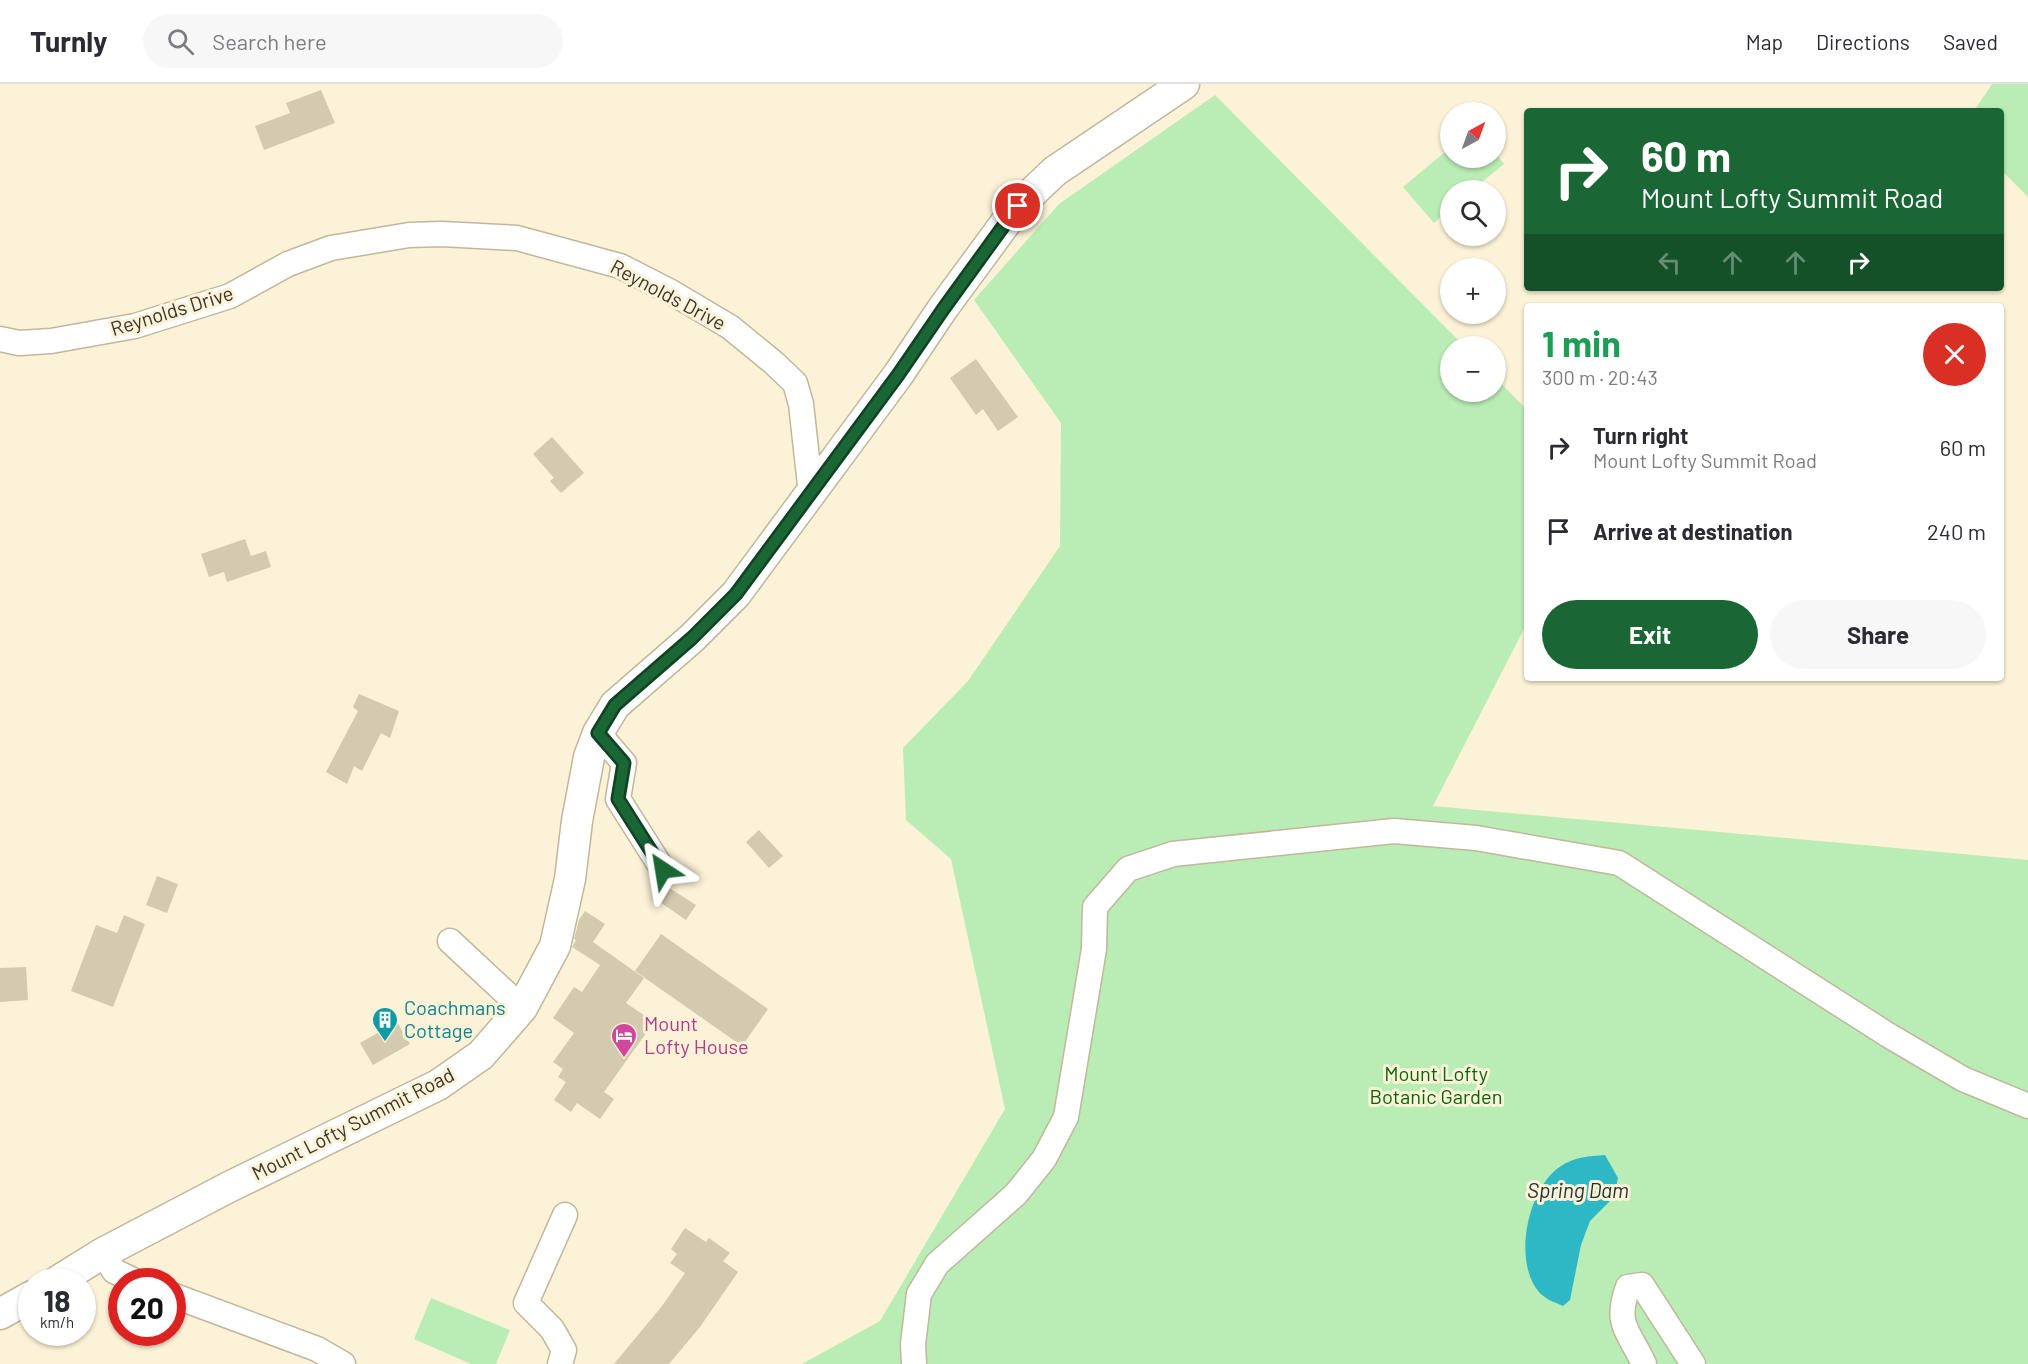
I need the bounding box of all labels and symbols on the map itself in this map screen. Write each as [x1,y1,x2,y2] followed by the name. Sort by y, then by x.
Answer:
[1440,102,1506,168] north arrow
[992,180,1043,231] pin
[607,254,730,335] street label: Reynolds Drive
[107,280,236,340] street label: Reynolds Drive
[631,838,695,902] position arrow
[404,995,506,1042] place label: Coachmans Cottage
[370,1005,400,1043] building icon: Coachmans Cottage
[644,1011,749,1058] place label: Mount Lofty House
[609,1021,639,1059] hotel icon: Mount Lofty House
[1370,1061,1502,1108] park label: Mount Lofty Botanic Garden
[247,1062,458,1185] street label: Mount Lofty Summit Road
[1527,1177,1629,1202] water label: Spring Dam
[108,1268,186,1346] speed limit sign: 20

